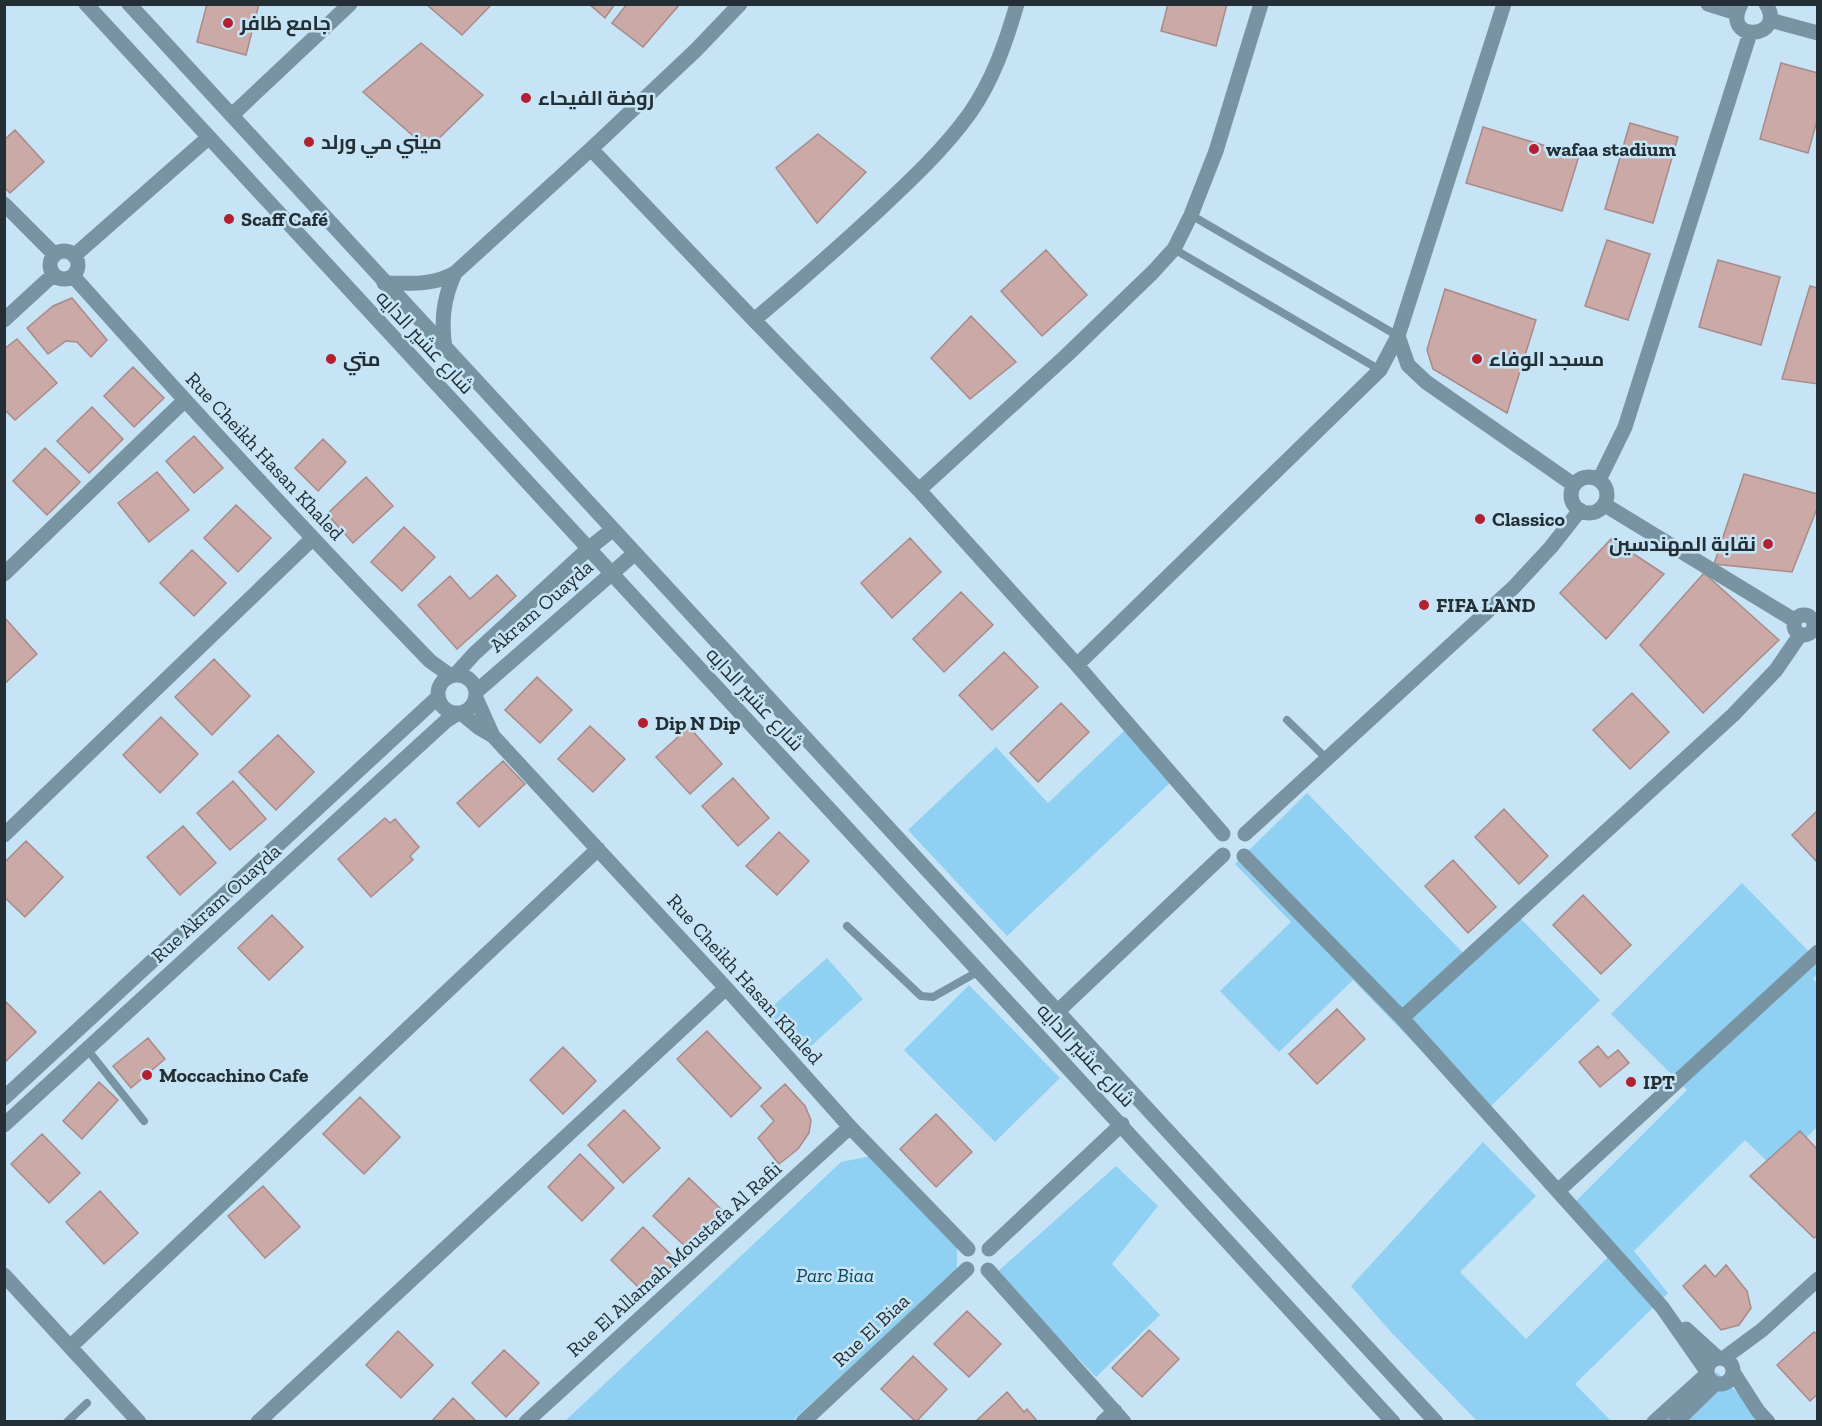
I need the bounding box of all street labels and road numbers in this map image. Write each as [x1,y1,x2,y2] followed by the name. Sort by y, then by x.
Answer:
[370,285,479,400] street label: شارع عشير الدايه
[181,367,349,545] street label: Rue Cheikh Hasan Khaled
[485,554,598,657] street label: Akram Ouayda
[700,642,809,757] street label: شارع عشير الدايه
[146,838,286,967] street label: Rue Akram Ouayda
[662,889,828,1069] street label: Rue Cheikh Hasan Khaled
[1031,998,1140,1113] street label: شارع عشير الدايه
[562,1156,787,1362] street label: Rue El Allamah Moustafa Al Rafii
[828,1288,915,1372] street label: Rue El Biaa

